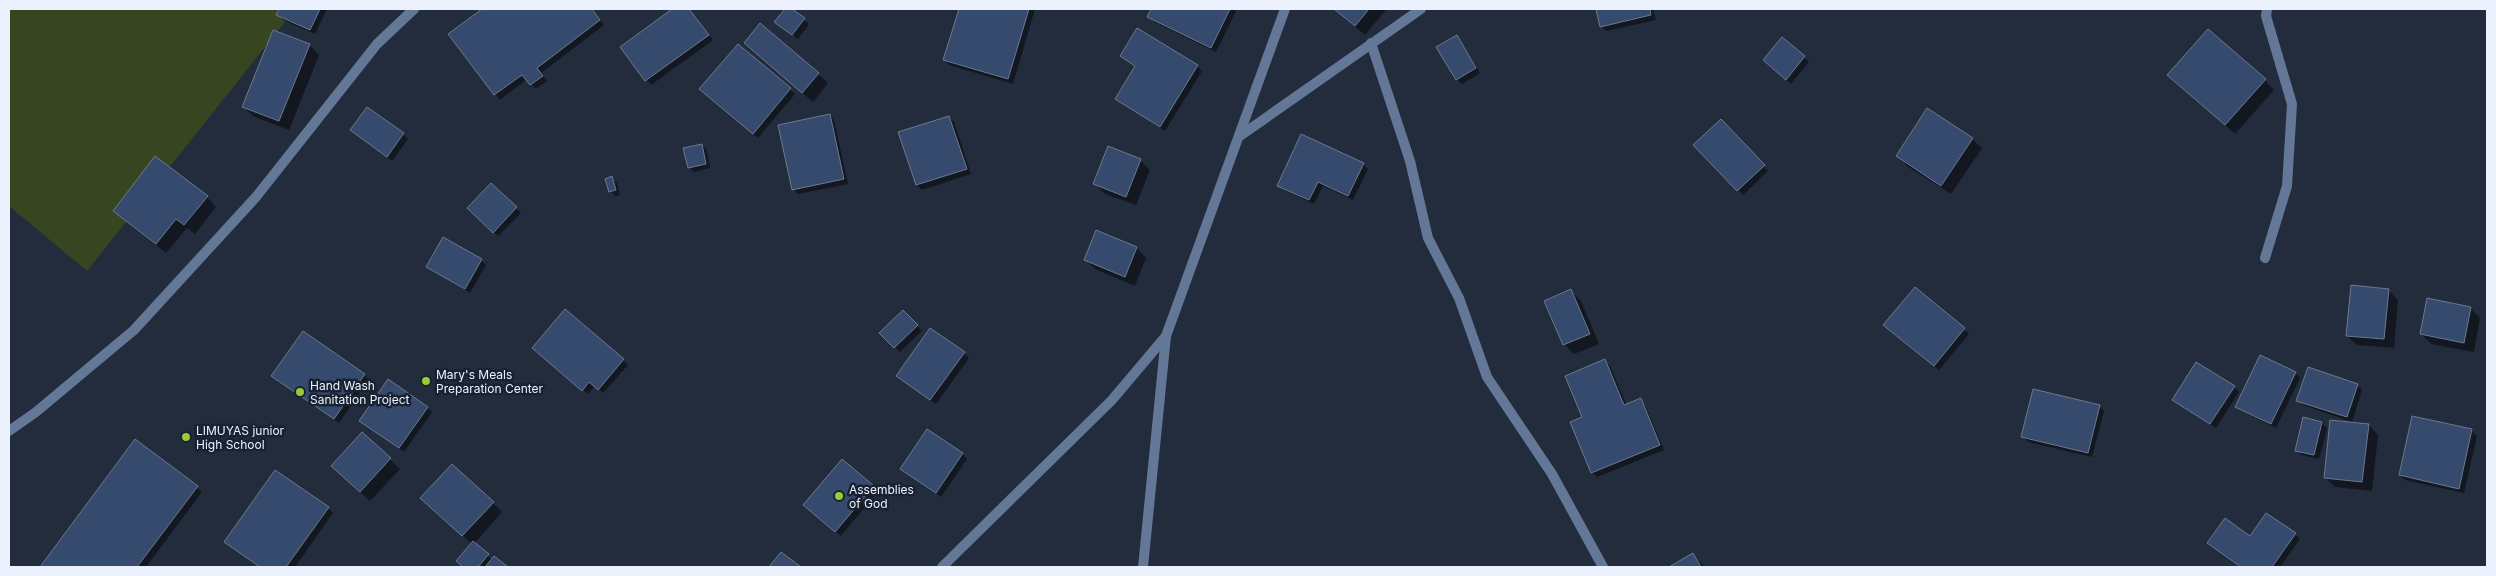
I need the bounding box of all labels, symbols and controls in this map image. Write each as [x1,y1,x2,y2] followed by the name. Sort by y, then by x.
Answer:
[436,367,544,396] place label: Mary's Meals Preparation Center
[420,375,432,387] marker: Mary's Meals Preparation Center
[310,378,410,407] place label: Hand Wash Sanitation Project
[294,386,306,398] marker: Hand Wash Sanitation Project
[196,423,285,452] place label: LIMUYAS junior High School
[180,431,192,443] marker: LIMUYAS junior High School
[849,482,914,511] place label: Assemblies of God
[833,490,845,502] marker: Assemblies of God

